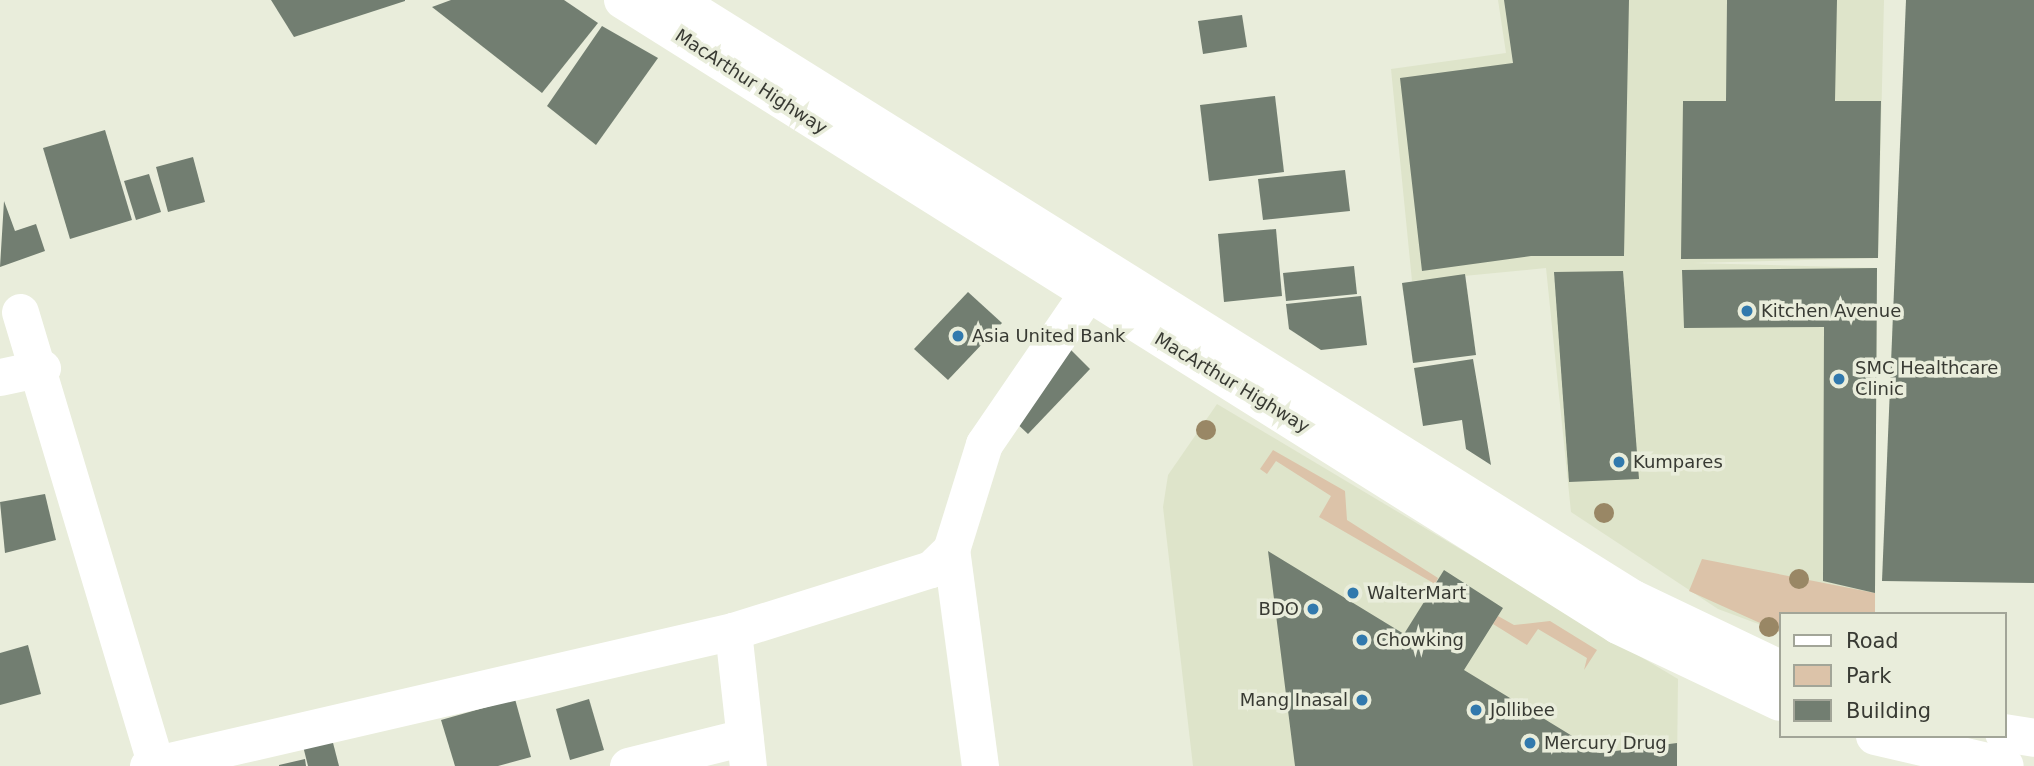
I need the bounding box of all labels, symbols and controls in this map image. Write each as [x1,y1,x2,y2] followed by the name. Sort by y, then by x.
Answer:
[671,25,831,139] street label: MacArthur Highway
[1761,300,1901,322] place label: Kitchen Avenue
[1739,303,1755,319] marker: Kitchen Avenue
[972,325,1126,347] place label: Asia United Bank
[950,328,966,344] marker: Asia United Bank
[1151,328,1313,438] street label: MacArthur Highway
[1855,358,1998,400] place label: SMC Healthcare Clinic
[1829,369,1849,389] marker: SMC Healthcare Clinic
[1633,451,1723,473] place label: Kumpares
[1611,454,1627,470] marker: Kumpares
[1367,582,1466,604] place label: WalterMart
[1345,585,1361,601] marker: WalterMart
[1259,598,1299,620] place label: BDO
[1305,601,1321,617] marker: BDO
[1778,612,2006,738] legend
[1376,629,1464,651] place label: Chowking
[1846,629,1899,653] text: Road
[1354,632,1370,648] marker: Chowking
[1846,664,1891,688] text: Park
[1240,689,1348,711] place label: Mang Inasal
[1354,692,1370,708] marker: Mang Inasal
[1490,699,1555,721] place label: Jollibee
[1846,699,1931,723] text: Building
[1468,702,1484,718] marker: Jollibee
[1544,732,1667,754] place label: Mercury Drug
[1522,735,1538,751] marker: Mercury Drug

